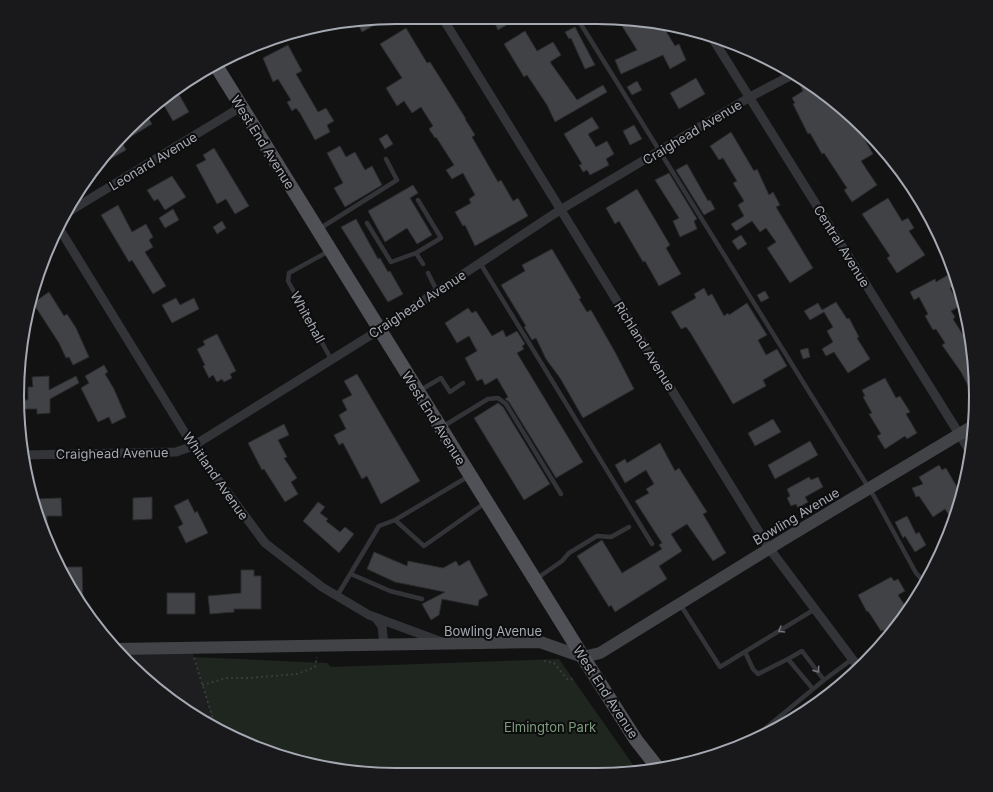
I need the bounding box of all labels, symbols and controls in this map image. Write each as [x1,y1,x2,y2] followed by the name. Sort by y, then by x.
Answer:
[228,92,298,192] street label: West End Avenue
[640,96,744,168] street label: Craighead Avenue
[106,128,200,194] street label: Leonard Avenue
[810,202,874,290] street label: Central Avenue
[365,267,469,341] street label: Craighead Avenue
[287,288,329,346] street label: Whitehall
[611,298,679,394] street label: Richland Avenue
[399,368,469,468] street label: West End Avenue
[180,429,252,523] street label: Whitland Avenue
[55,444,169,462] street label: Craighead Avenue
[750,484,842,548] street label: Bowling Avenue
[444,623,542,639] street label: Bowling Avenue
[778,625,785,632] one-way arrow
[570,643,642,741] street label: West End Avenue
[812,665,819,672] one-way arrow
[504,719,596,735] park label: Elmington Park

